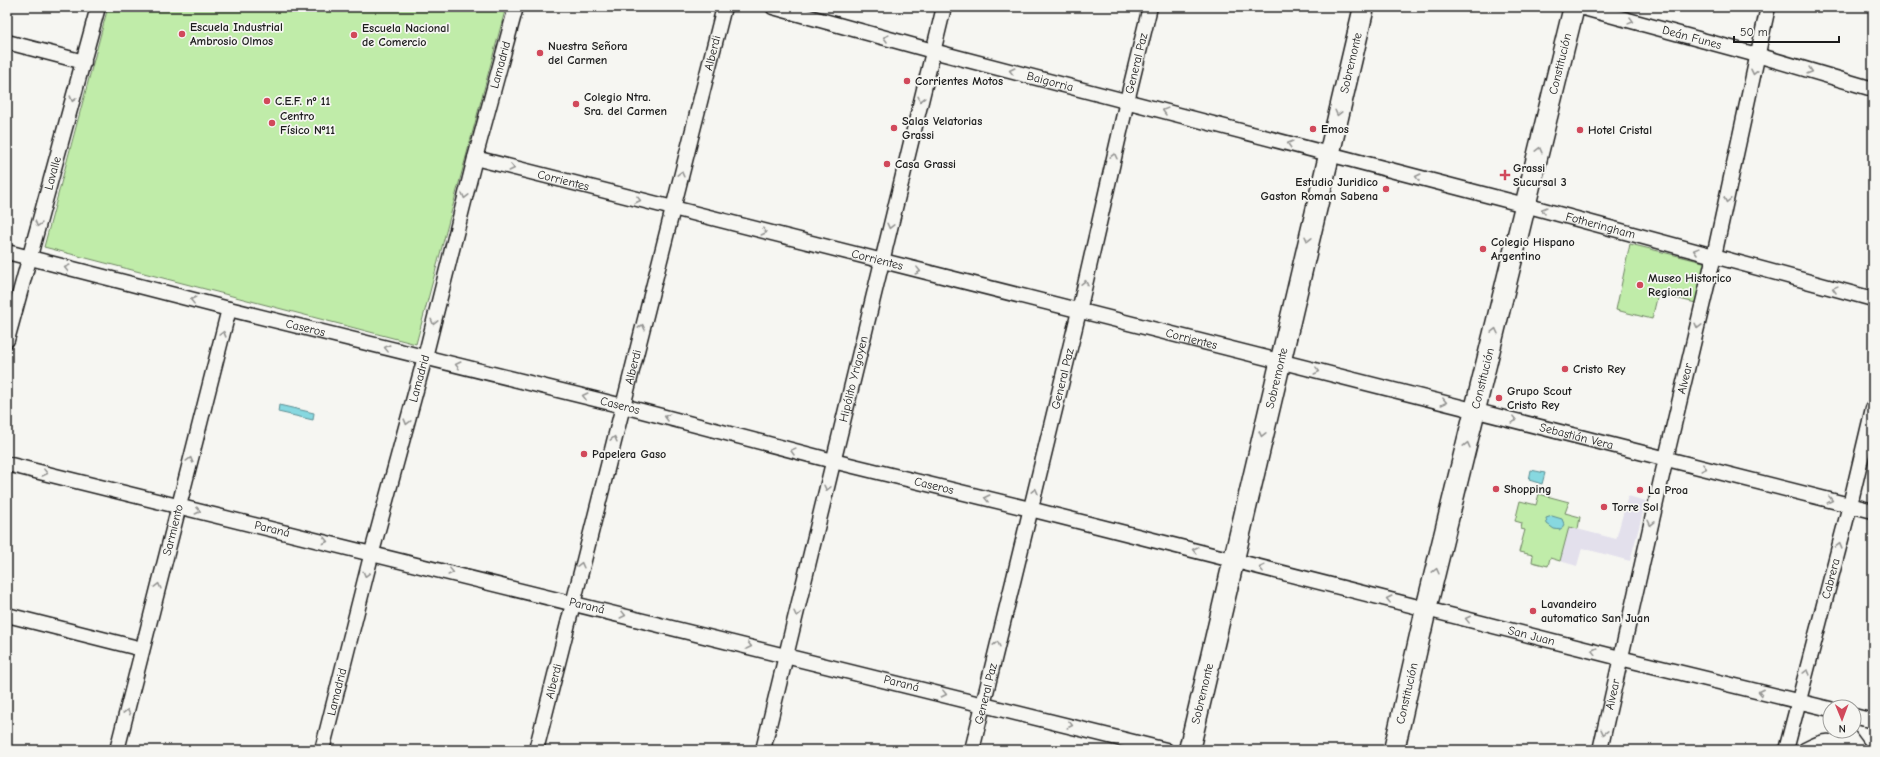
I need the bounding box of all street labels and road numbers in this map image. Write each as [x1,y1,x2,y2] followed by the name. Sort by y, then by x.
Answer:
[1661,23,1723,52] street label: Deán Funes
[1122,31,1151,95] street label: General Paz
[1337,31,1365,95] street label: Sobremonte
[1546,32,1574,96] street label: Constitución
[701,34,724,72] street label: Alberdi
[487,40,513,90] street label: Lamadrid
[1025,69,1075,94] street label: Baigorria
[41,155,64,191] street label: Lavalle
[536,167,591,194] street label: Corrientes
[1564,209,1637,242] street label: Fotheringham
[850,246,905,273] street label: Corrientes
[284,316,327,339] street label: Caseros
[1164,326,1219,352] street label: Corrientes
[836,334,871,423] street label: Hipólito Yrigoyen
[1048,346,1077,411] street label: General Paz
[1263,346,1290,410] street label: Sobremonte
[1468,346,1497,411] street label: Constitución
[622,348,644,386] street label: Alberdi
[406,353,432,404] street label: Lamadrid
[1674,361,1695,395] street label: Alvear
[599,394,641,417] street label: Caseros
[1538,420,1615,452] street label: Sebastián Vera
[913,474,955,497] street label: Caseros
[160,503,186,557] street label: Sarmiento
[253,518,291,540] street label: Paraná
[1819,557,1843,601] street label: Cabrera
[568,595,606,617] street label: Paraná
[1506,623,1556,648] street label: San Juan
[972,661,1000,726] street label: General Paz
[1393,661,1421,726] street label: Constitución
[542,662,565,700] street label: Alberdi
[1188,662,1216,725] street label: Sobremonte
[324,667,349,717] street label: Lamadrid
[882,672,921,694] street label: Paraná
[1602,677,1623,711] street label: Alvear

